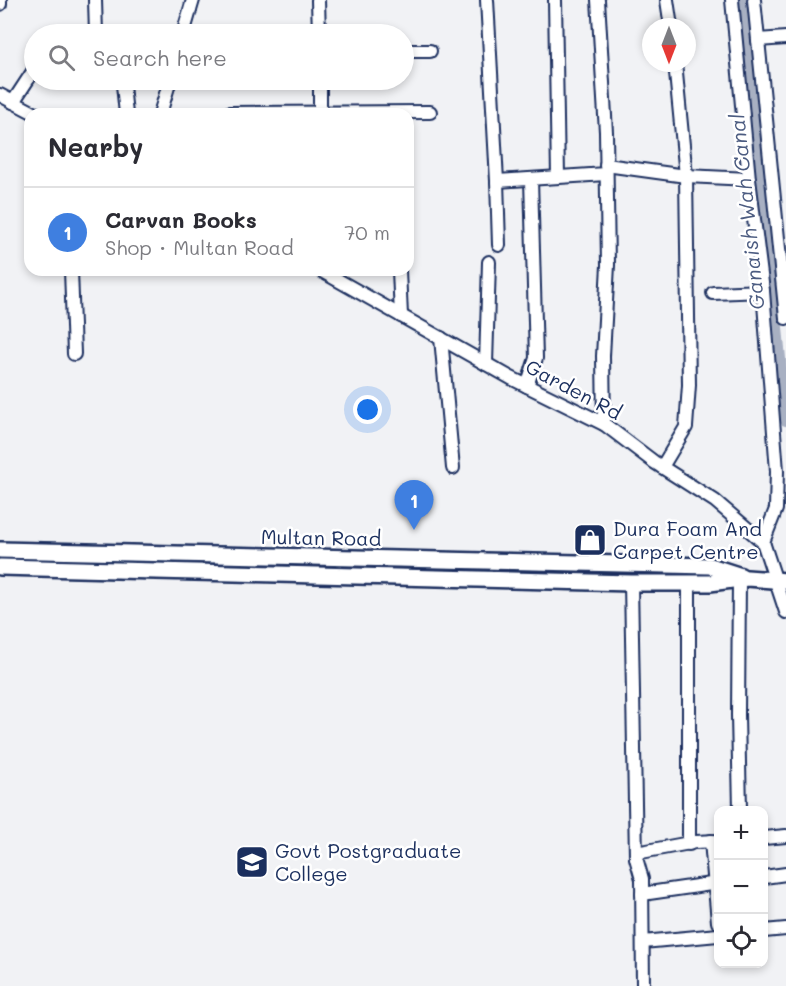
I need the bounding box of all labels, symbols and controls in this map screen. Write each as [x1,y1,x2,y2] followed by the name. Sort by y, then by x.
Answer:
[642,18,696,72] north arrow
[24,24,414,90] search box
[45,41,78,74] icon: search
[93,43,227,72] text: Search here
[722,112,770,311] water label: Ganaish Wah Canal
[48,130,143,164] text: Nearby
[105,205,257,234] text: Carvan Books
[63,219,72,245] text: 1
[344,219,390,245] text: 70 m
[105,234,294,260] text: Shop · Multan Road
[521,353,627,425] street label: Garden Rd
[353,395,382,424] your location
[394,480,434,530] pin: 1
[613,515,762,564] place label: Dura Foam And Carpet Centre
[572,522,608,558] shop icon: Dura Foam And Carpet Centre
[261,523,381,551] street label: Multan Road
[714,806,768,968] map controls
[714,806,768,860] button: +
[275,837,461,886] place label: Govt Postgraduate College
[234,844,270,880] school or university icon: Govt Postgraduate College
[714,860,768,914] button: −
[714,914,768,968] button: locate

